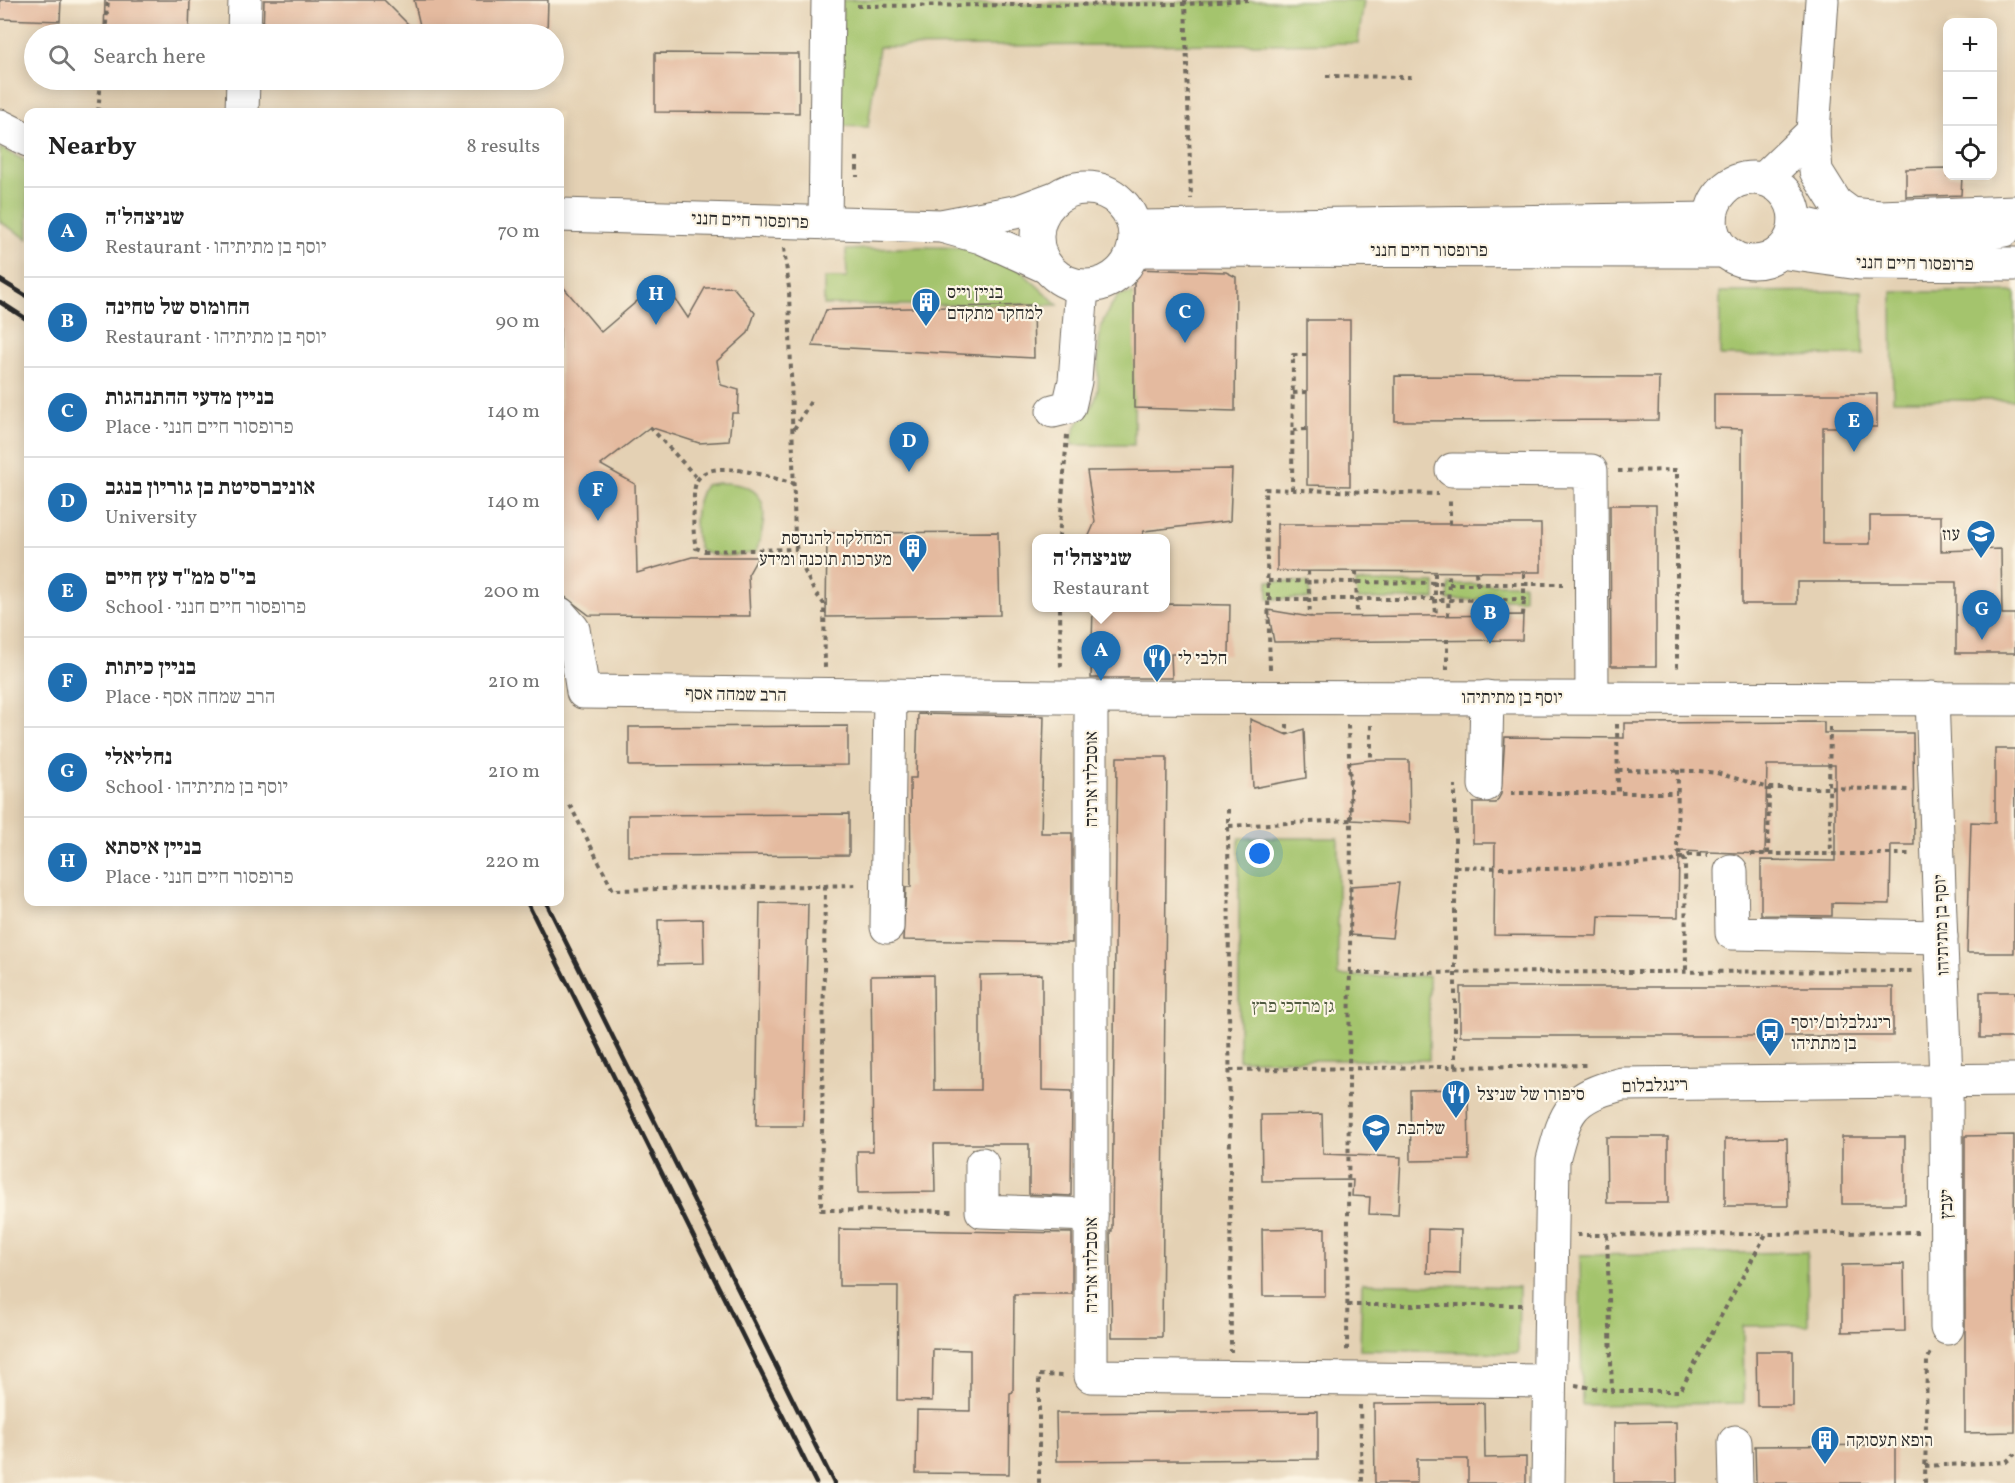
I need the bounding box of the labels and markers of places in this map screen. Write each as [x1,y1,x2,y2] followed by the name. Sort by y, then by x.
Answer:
[636,276,676,325] pin: H
[947,281,1043,327] place label: בניין וייס למחקר מתקדם
[910,286,942,328] building icon: בניין וייס למחקר מתקדם
[1166,294,1204,343] pin: C
[1834,402,1874,452] pin: E
[890,422,928,472] pin: D
[578,472,618,521] pin: F
[1965,518,1997,560] school or university icon: עוז
[1942,523,1960,548] place label: עוז
[759,527,892,573] place label: המחלקה להנדסת מערכות תוכנה ומידע
[897,532,929,574] building icon: המחלקה להנדסת מערכות תוכנה ומידע
[1962,590,2002,640] pin: G
[1470,594,1510,644] pin: B
[1082,632,1120,681] pin: A
[1141,642,1173,684] restaurant icon: חלבי לי
[1178,647,1227,672] place label: חלבי לי
[1791,1011,1891,1057] place label: רינגלבלום/יוסף בן מתתיהו
[1754,1016,1786,1058] bus stop icon: רינגלבלום/יוסף בן מתתיהו
[1440,1078,1472,1120] restaurant icon: סיפורו של שניצל
[1477,1083,1585,1108] place label: סיפורו של שניצל
[1360,1112,1392,1154] school or university icon: שלהבת
[1397,1117,1445,1142] place label: שלהבת
[1809,1424,1841,1466] building icon: רופא תעסוקה
[1846,1429,1933,1454] place label: רופא תעסוקה

